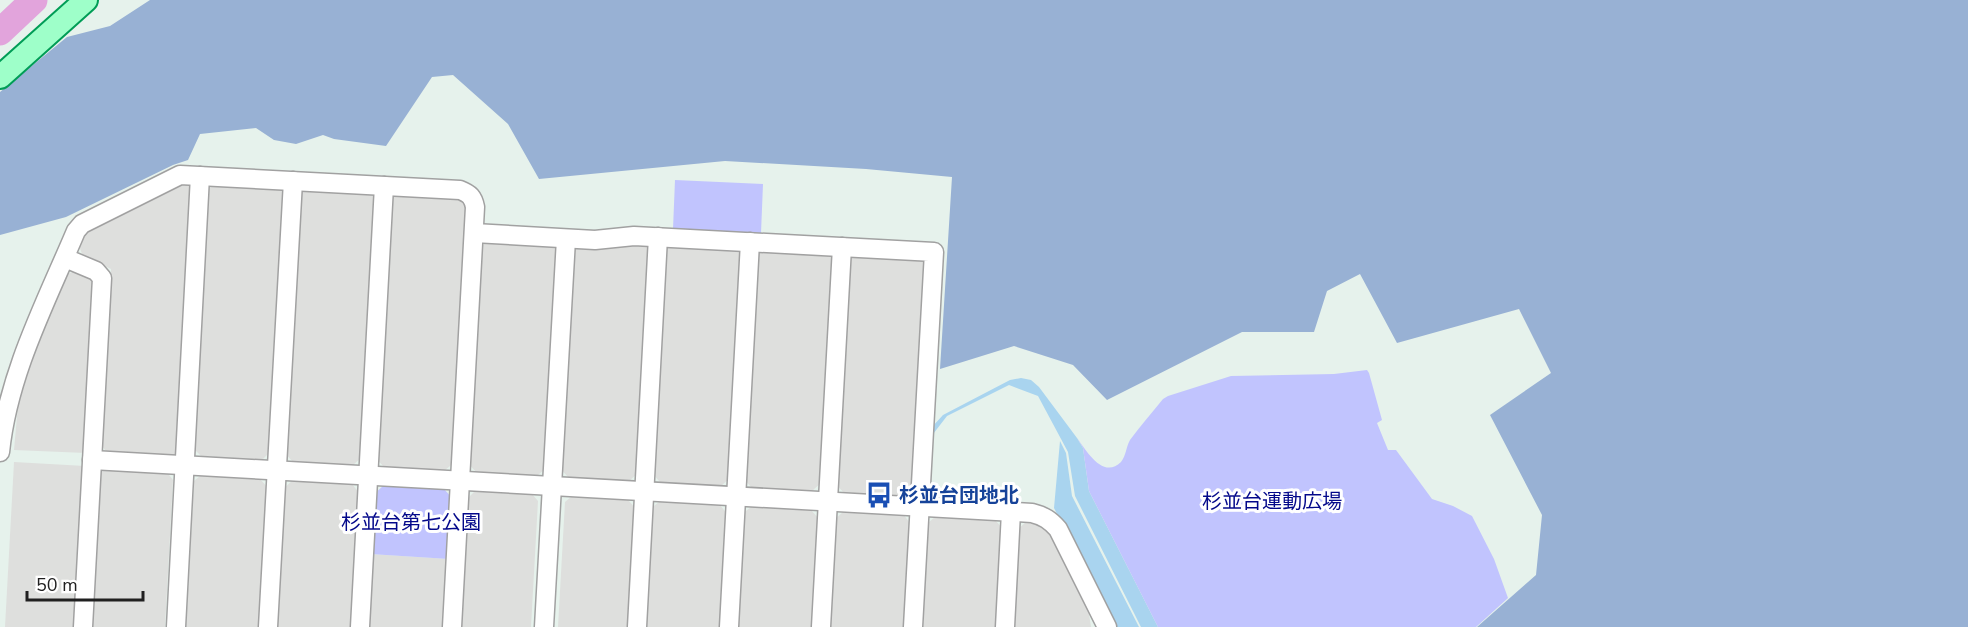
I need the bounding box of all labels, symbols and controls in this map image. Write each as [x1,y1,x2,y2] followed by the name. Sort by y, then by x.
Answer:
[864,480,894,510] bus stop icon: 杉並台団地北
[899,482,1019,509] place label: 杉並台団地北
[1202,488,1342,515] park label: 杉並台運動広場
[341,509,481,536] park label: 杉並台第七公園
[27,564,142,602] scale bar
[36,573,78,597] text: 50 m

